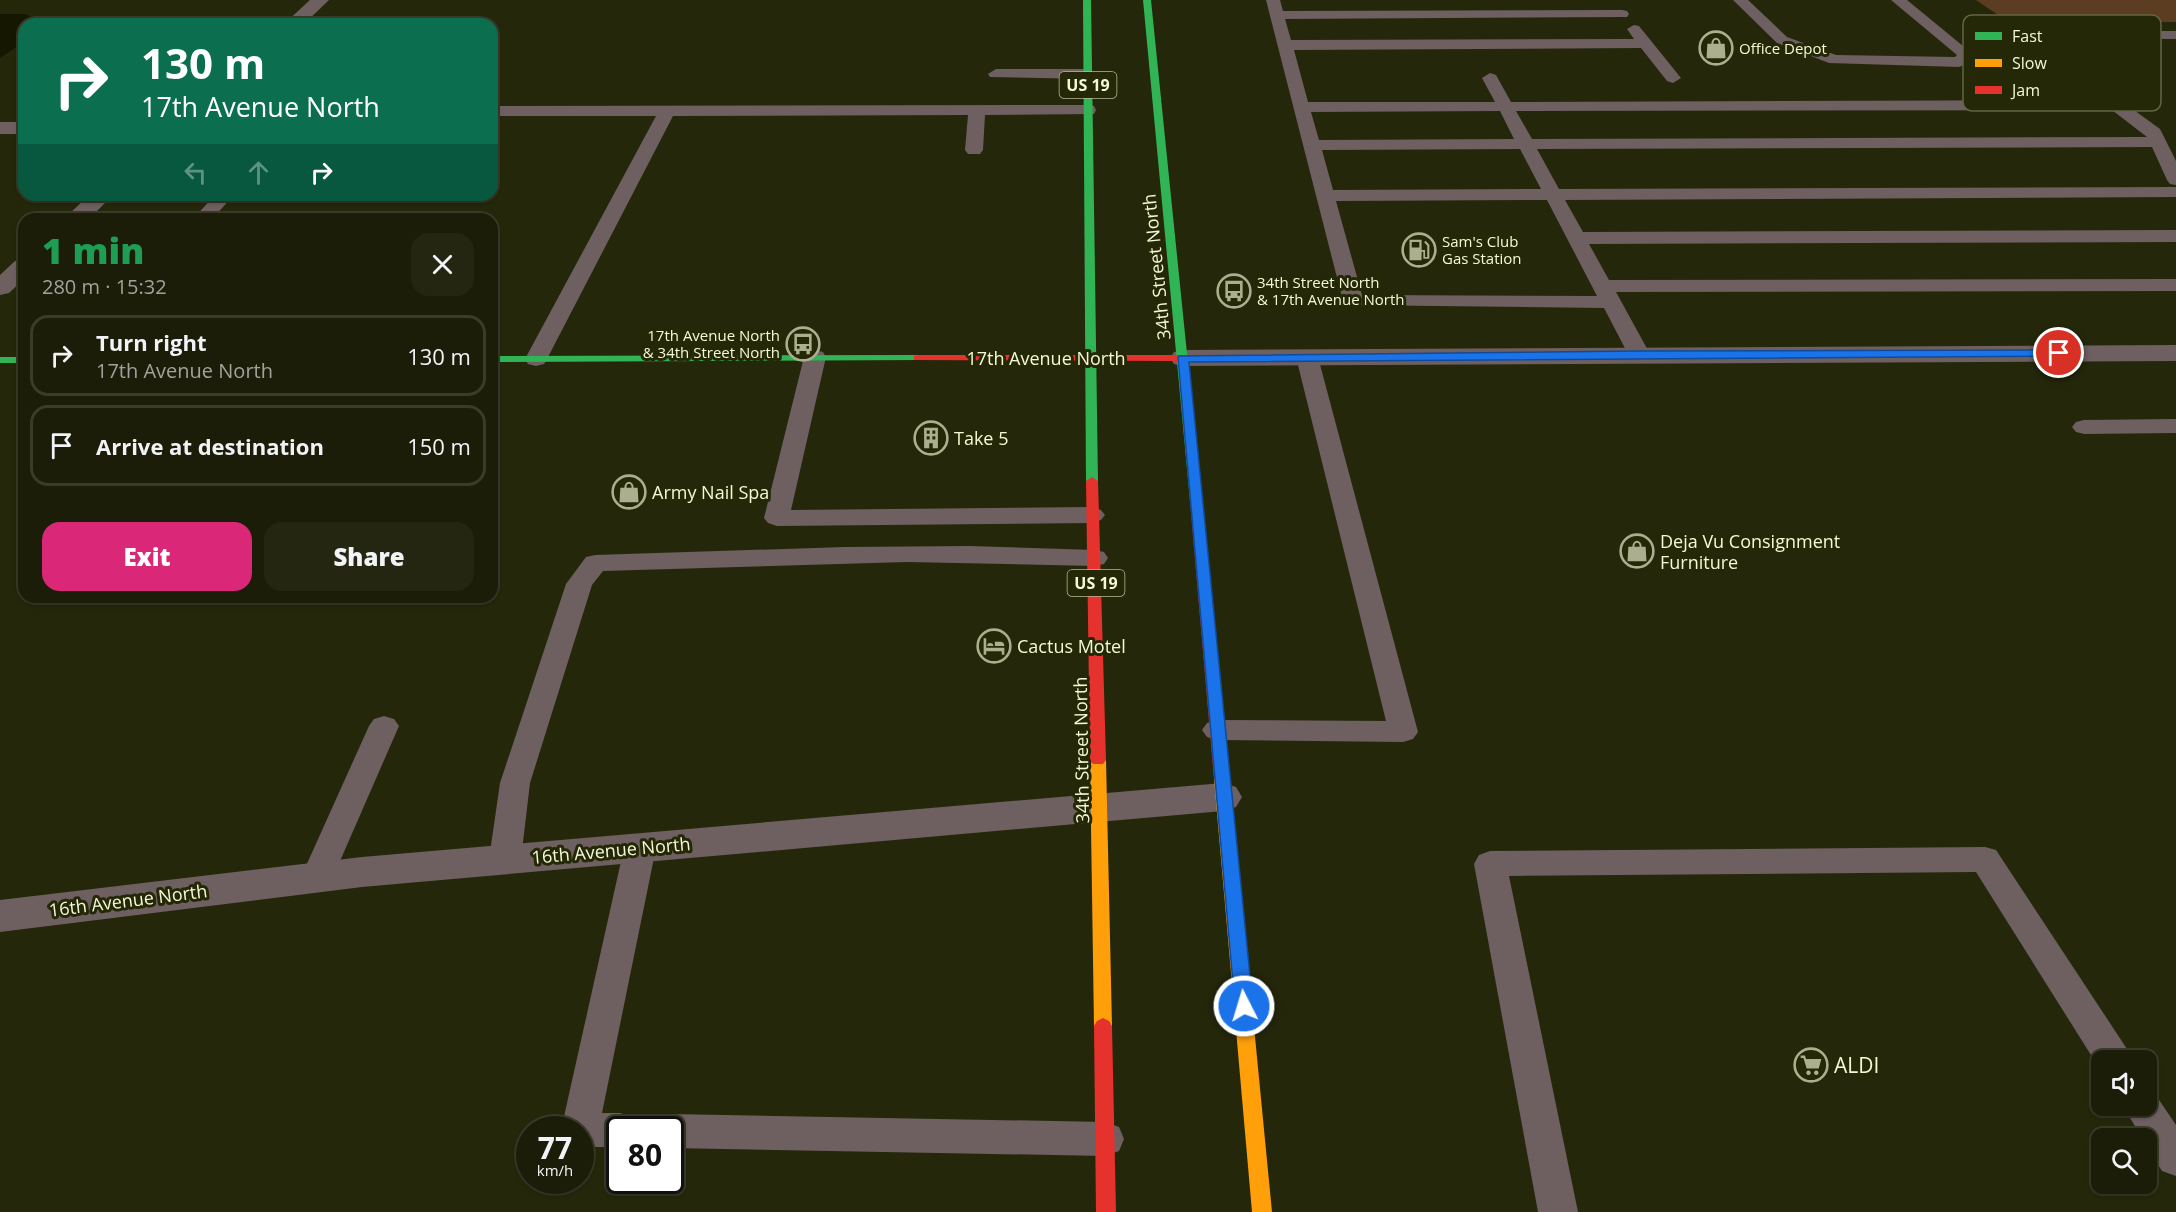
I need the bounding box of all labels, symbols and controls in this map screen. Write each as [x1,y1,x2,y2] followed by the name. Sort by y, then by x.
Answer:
[1963,15,2161,111] legend
[2012,25,2043,47] text: Fast
[1698,30,1734,66] shop icon: Office Depot
[141,34,265,91] text: 130 m
[1739,38,1827,58] place label: Office Depot
[42,42,120,120] icon: right
[2012,52,2047,74] text: Slow
[1060,72,1116,98] road number: US 19
[2010,79,2040,101] text: Jam
[141,88,380,125] text: 17th Avenue North
[179,156,212,189] icon: left
[242,156,275,189] icon: ahead
[305,156,338,189] icon: right
[1136,193,1176,341] street label: 34th Street North
[42,226,144,275] text: 1 min
[1442,231,1522,268] place label: Sam's Club Gas Station
[1401,232,1437,268] fuel station icon: Sam's Club Gas Station
[411,233,474,296] button: close
[1257,272,1405,309] place label: 34th Street North & 17th Avenue North
[42,273,167,300] text: 280 m · 15:32
[1216,273,1252,309] bus stop icon: 34th Street North & 17th Avenue North
[643,325,780,362] place label: 17th Avenue North & 34th Street North
[785,326,821,362] bus stop icon: 17th Avenue North & 34th Street North
[96,327,207,357] text: Turn right
[2033,327,2084,378] pin
[2042,336,2075,369] icon: arrive
[45,339,78,372] icon: right
[407,341,471,371] text: 130 m
[966,346,1126,370] street label: 17th Avenue North
[96,357,273,384] text: 17th Avenue North
[913,420,949,456] building icon: Take 5
[954,426,1008,450] place label: Take 5
[45,429,78,462] icon: arrive
[96,431,324,461] text: Arrive at destination
[407,431,471,461] text: 150 m
[611,474,647,510] shop icon: Army Nail Spa
[652,480,769,504] place label: Army Nail Spa
[42,522,252,591] button: Exit
[264,522,474,591] button: Share
[1660,529,1840,574] place label: Deja Vu Consignment Furniture
[1619,533,1655,569] shop icon: Deja Vu Consignment Furniture
[1068,570,1124,596] road number: US 19
[976,628,1012,664] hotel icon: Cactus Motel
[1017,634,1126,658] place label: Cactus Motel
[1068,676,1094,824] street label: 34th Street North
[531,831,691,869] street label: 16th Avenue North
[48,878,208,922] street label: 16th Avenue North
[1212,974,1276,1038] position arrow
[1793,1047,1829,1083] supermarket icon: ALDI
[2091,1050,2157,1194] map controls
[2091,1050,2157,1116] button: sound
[1834,1051,1879,1079] place label: ALDI
[606,1116,684,1194] speed limit sign: 80
[538,1127,572,1168] text: 77
[2091,1128,2157,1194] button: search
[537,1160,573,1180] text: km/h

